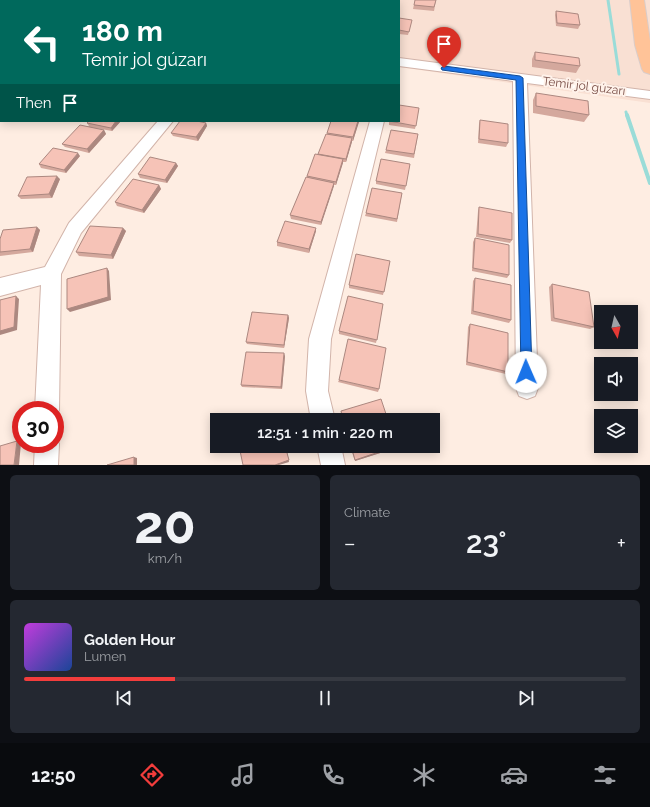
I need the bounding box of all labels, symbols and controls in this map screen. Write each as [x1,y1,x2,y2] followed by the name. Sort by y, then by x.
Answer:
[82,15,163,48] text: 180 m
[16,16,68,68] icon: left
[427,27,461,68] pin
[433,33,455,55] icon: arrive
[82,49,207,70] text: Temir jol gúzarı
[542,74,626,98] street label: Temir jol gúzarı
[59,92,81,114] icon: arrive
[16,94,51,112] text: Then
[594,305,638,349] north arrow
[594,305,638,453] map controls
[505,351,547,393] position arrow
[594,357,638,401] button: sound
[12,401,64,453] speed limit sign: 30
[594,409,638,453] button: layers
[257,424,393,442] text: 12:51 · 1 min · 220 m
[134,494,196,555] text: 20
[344,505,390,520] text: Climate
[466,525,507,560] text: 23°
[344,530,356,556] text: −
[617,530,626,556] text: +
[148,551,182,566] text: km/h
[84,631,175,649] text: Golden Hour
[84,649,126,664] text: Lumen
[113,687,135,709] icon: previous
[314,687,336,709] icon: pause
[515,687,537,709] icon: next
[138,761,166,789] icon: directions
[229,761,257,789] icon: music
[319,761,347,789] icon: phone
[410,761,438,789] icon: climate
[500,761,528,789] icon: car
[591,761,619,789] icon: filters
[31,765,76,786] text: 12:50

